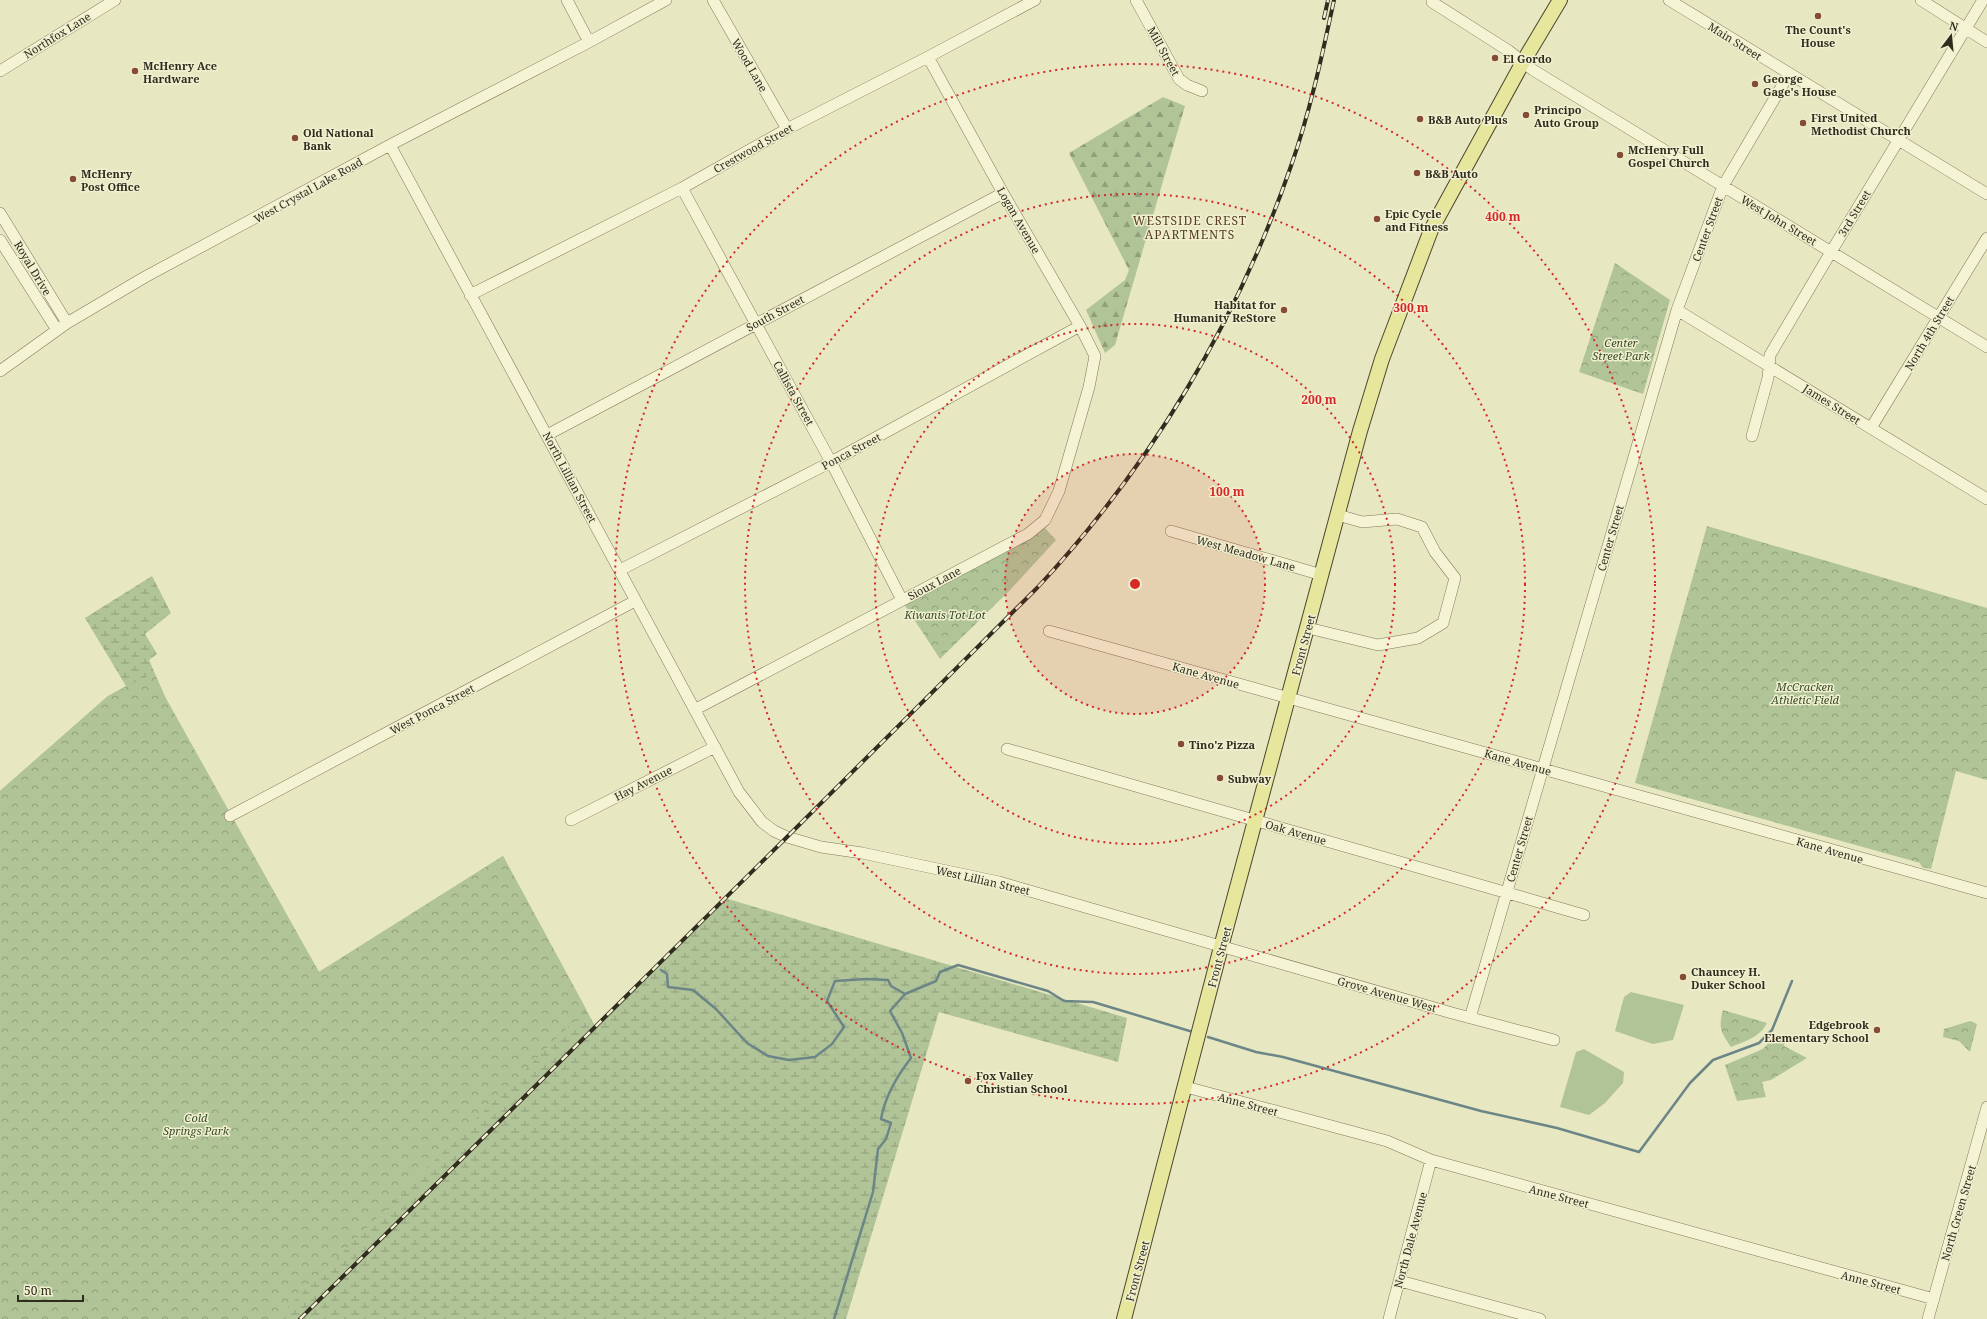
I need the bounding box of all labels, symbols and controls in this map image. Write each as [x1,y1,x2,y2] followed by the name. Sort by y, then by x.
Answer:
[21,8,93,62] street label: Northfox Lane
[1813,11,1823,21] marker: The Count's House
[1931,16,1971,56] north arrow
[1948,18,1960,34] text: N
[1705,19,1765,63] street label: Main Street
[1785,22,1851,50] place label: The Count's House
[1144,24,1184,78] street label: Mill Street
[729,36,771,94] street label: Wood Lane
[1503,51,1552,66] place label: El Gordo
[1490,53,1500,63] marker: El Gordo
[143,58,217,86] place label: McHenry Ace Hardware
[130,66,140,76] marker: McHenry Ace Hardware
[1763,71,1837,99] place label: George Gage's House
[1750,79,1760,89] marker: George Gage's House
[1534,102,1599,130] place label: Principo Auto Group
[1521,110,1531,120] marker: Principo Auto Group
[1811,110,1912,138] place label: First United Methodist Church
[1428,112,1507,127] place label: B&B Auto Plus
[1415,114,1425,124] marker: B&B Auto Plus
[1798,118,1808,128] marker: First United Methodist Church
[710,120,796,176] street label: Crestwood Street
[303,125,374,153] place label: Old National Bank
[290,133,300,143] marker: Old National Bank
[1628,142,1710,170] place label: McHenry Full Gospel Church
[1615,150,1625,160] marker: McHenry Full Gospel Church
[251,154,365,226] street label: West Crystal Lake Road
[81,166,140,194] place label: McHenry Post Office
[1425,166,1478,181] place label: B&B Auto
[1412,168,1422,178] marker: B&B Auto
[68,174,78,184] marker: McHenry Post Office
[994,184,1044,256] street label: Logan Avenue
[1834,187,1874,239] street label: 3rd Street
[1738,191,1820,249] street label: West John Street
[1688,194,1726,264] street label: Center Street
[1385,206,1448,234] place label: Epic Cycle and Fitness
[1485,208,1521,225] text: 400 m
[1133,212,1247,243] district label: WESTSIDE CREST APARTMENTS
[1372,214,1382,224] marker: Epic Cycle and Fitness
[11,238,55,298] street label: Royal Drive
[743,291,807,335] street label: South Street
[1901,293,1957,373] street label: North 4th Street
[1174,297,1276,325] place label: Habitat for Humanity ReStore
[1393,299,1429,316] text: 300 m
[1279,305,1289,315] marker: Habitat for Humanity ReStore
[1592,335,1650,363] park label: Center Street Park
[770,358,818,428] street label: Callista Street
[1800,380,1864,428] street label: James Street
[1301,391,1337,408] text: 200 m
[540,429,600,525] street label: North Lillian Street
[819,429,883,473] street label: Ponca Street
[1209,483,1245,500] text: 100 m
[1593,503,1627,573] street label: Center Street
[1195,532,1297,574] street label: West Meadow Lane
[905,563,963,603] street label: Sioux Lane
[1128,577,1142,591] centre of rings
[903,607,987,622] park label: Kiwanis Tot Lot
[1288,613,1318,677] street label: Front Street
[1171,658,1241,692] street label: Kane Avenue
[1770,679,1839,707] park label: McCracken Athletic Field
[387,680,477,738] street label: West Ponca Street
[1189,737,1256,752] place label: Tino'z Pizza
[1176,739,1186,749] marker: Tino'z Pizza
[1483,745,1553,779] street label: Kane Avenue
[611,762,675,804] street label: Hay Avenue
[1228,771,1272,786] place label: Subway
[1215,773,1225,783] marker: Subway
[1502,814,1536,884] street label: Center Street
[1264,816,1328,848] street label: Oak Avenue
[1795,833,1865,867] street label: Kane Avenue
[935,862,1032,898] street label: West Lillian Street
[1204,925,1234,989] street label: Front Street
[1691,964,1765,992] place label: Chauncey H. Duker School
[1678,972,1688,982] marker: Chauncey H. Duker School
[1336,973,1438,1015] street label: Grove Avenue West
[1764,1017,1869,1045] place label: Edgebrook Elementary School
[1872,1025,1882,1035] marker: Edgebrook Elementary School
[976,1068,1068,1096] place label: Fox Valley Christian School
[963,1076,973,1086] marker: Fox Valley Christian School
[1216,1089,1280,1119] street label: Anne Street
[163,1110,230,1138] park label: Cold Springs Park
[1937,1163,1979,1263] street label: North Green Street
[1527,1181,1591,1211] street label: Anne Street
[1390,1190,1430,1290] street label: North Dale Avenue
[1122,1239,1152,1303] street label: Front Street
[1839,1267,1903,1297] street label: Anne Street
[18,1277,83,1303] scale bar
[24,1282,52,1299] text: 50 m

